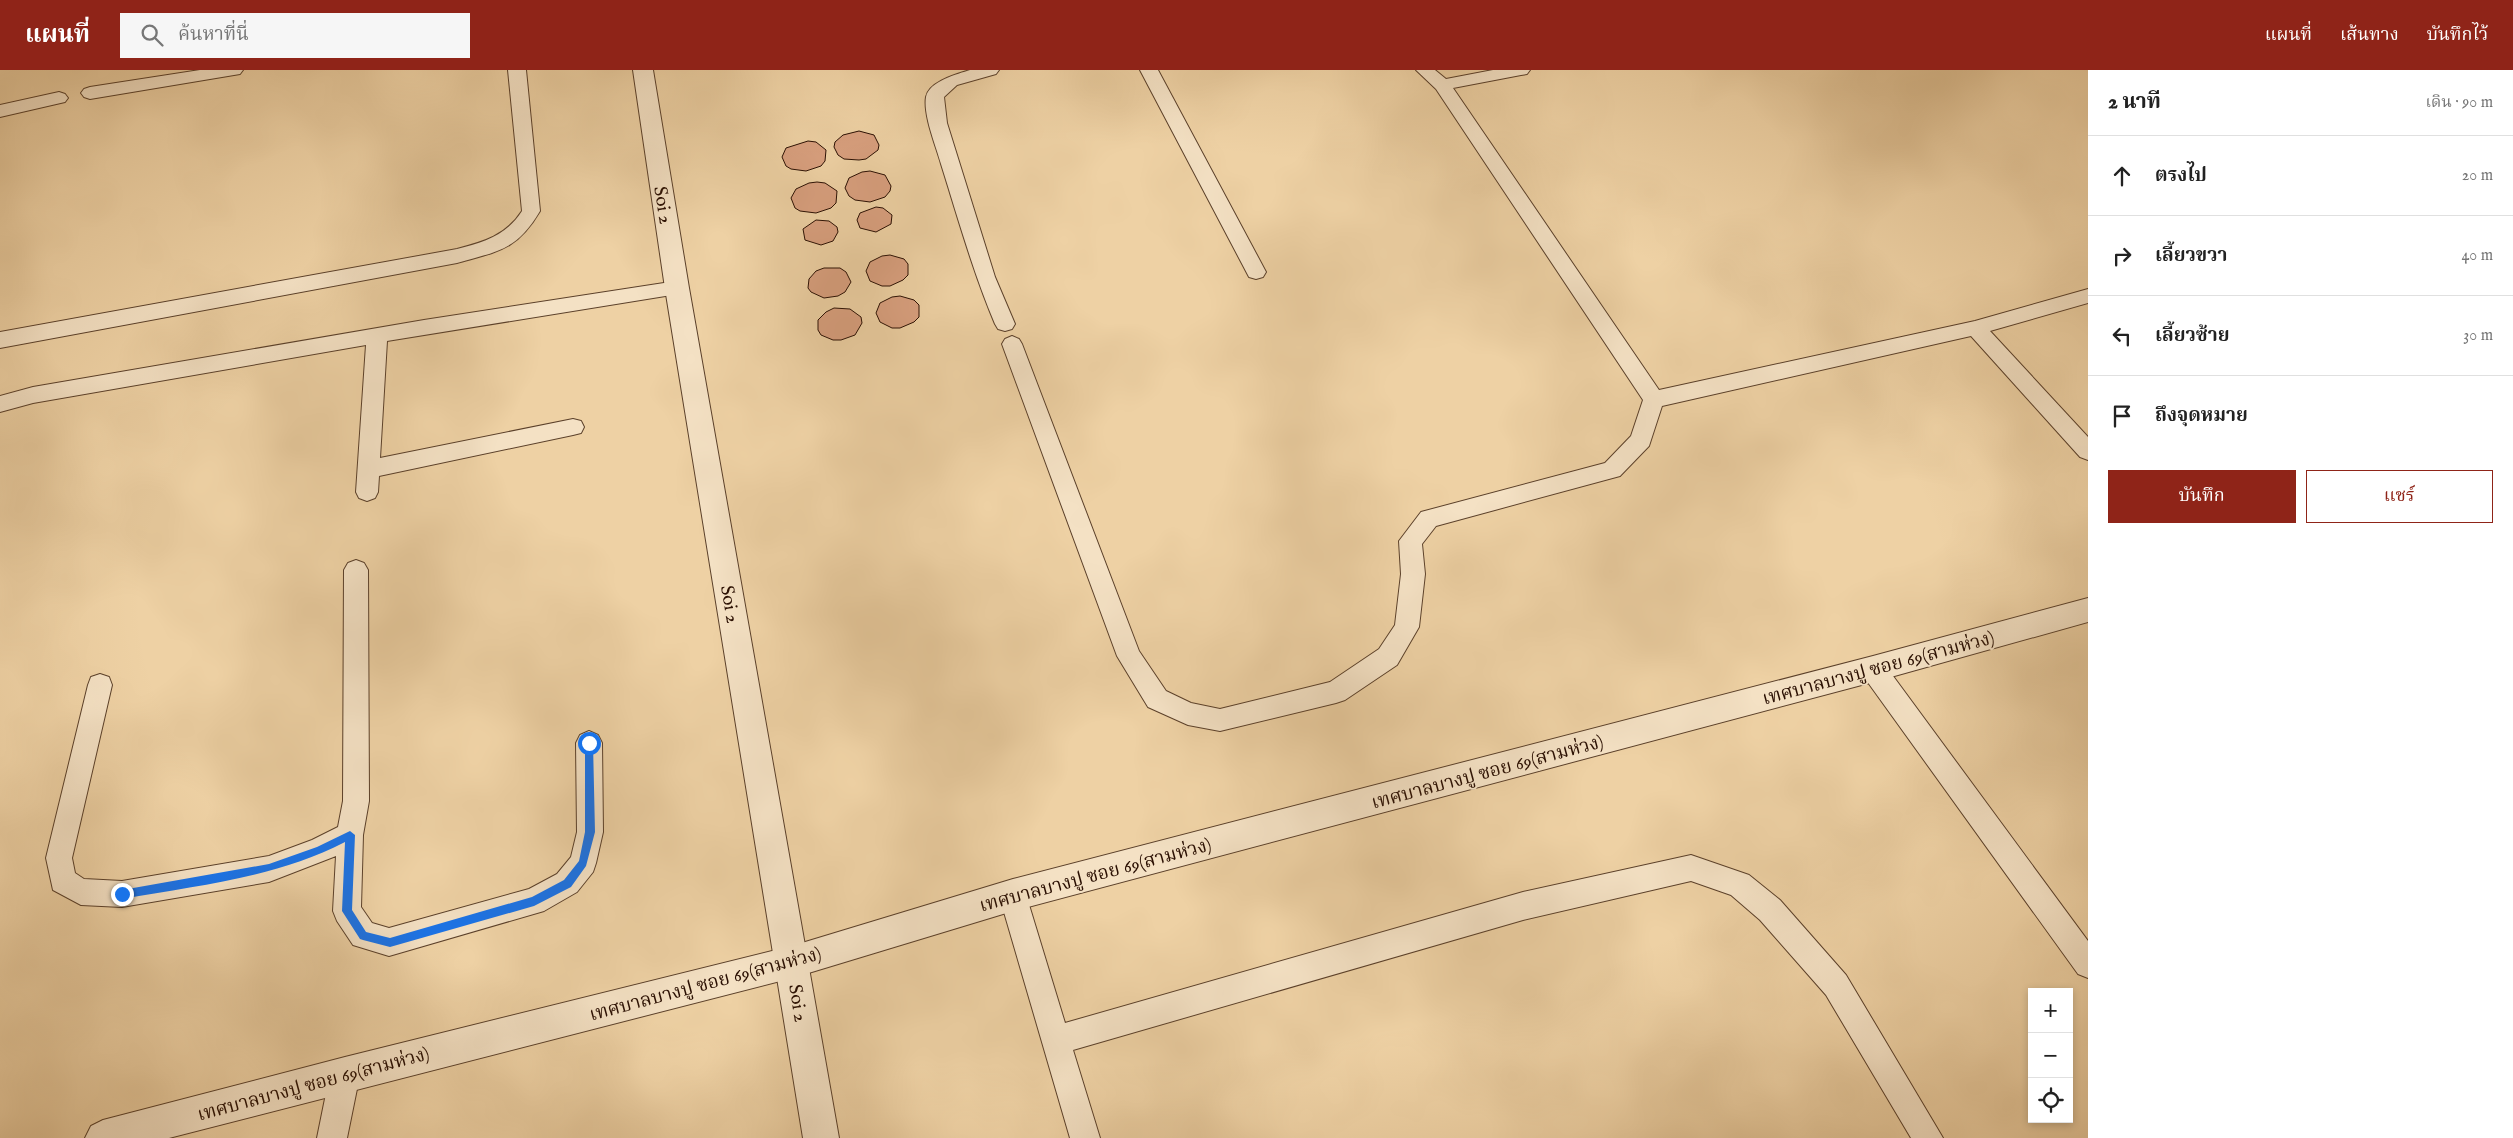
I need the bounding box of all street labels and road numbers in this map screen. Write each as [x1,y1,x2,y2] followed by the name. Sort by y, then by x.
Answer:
[647,185,677,226] street label: Soi 2
[714,584,744,625] street label: Soi 2
[1760,626,1997,712] street label: เทศบาลบางปู ซอย 69(สามห่วง)
[1369,730,1606,816] street label: เทศบาลบางปู ซอย 69(สามห่วง)
[977,833,1214,919] street label: เทศบาลบางปู ซอย 69(สามห่วง)
[587,942,824,1028] street label: เทศบาลบางปู ซอย 69(สามห่วง)
[782,983,812,1024] street label: Soi 2
[195,1042,432,1128] street label: เทศบาลบางปู ซอย 69(สามห่วง)

